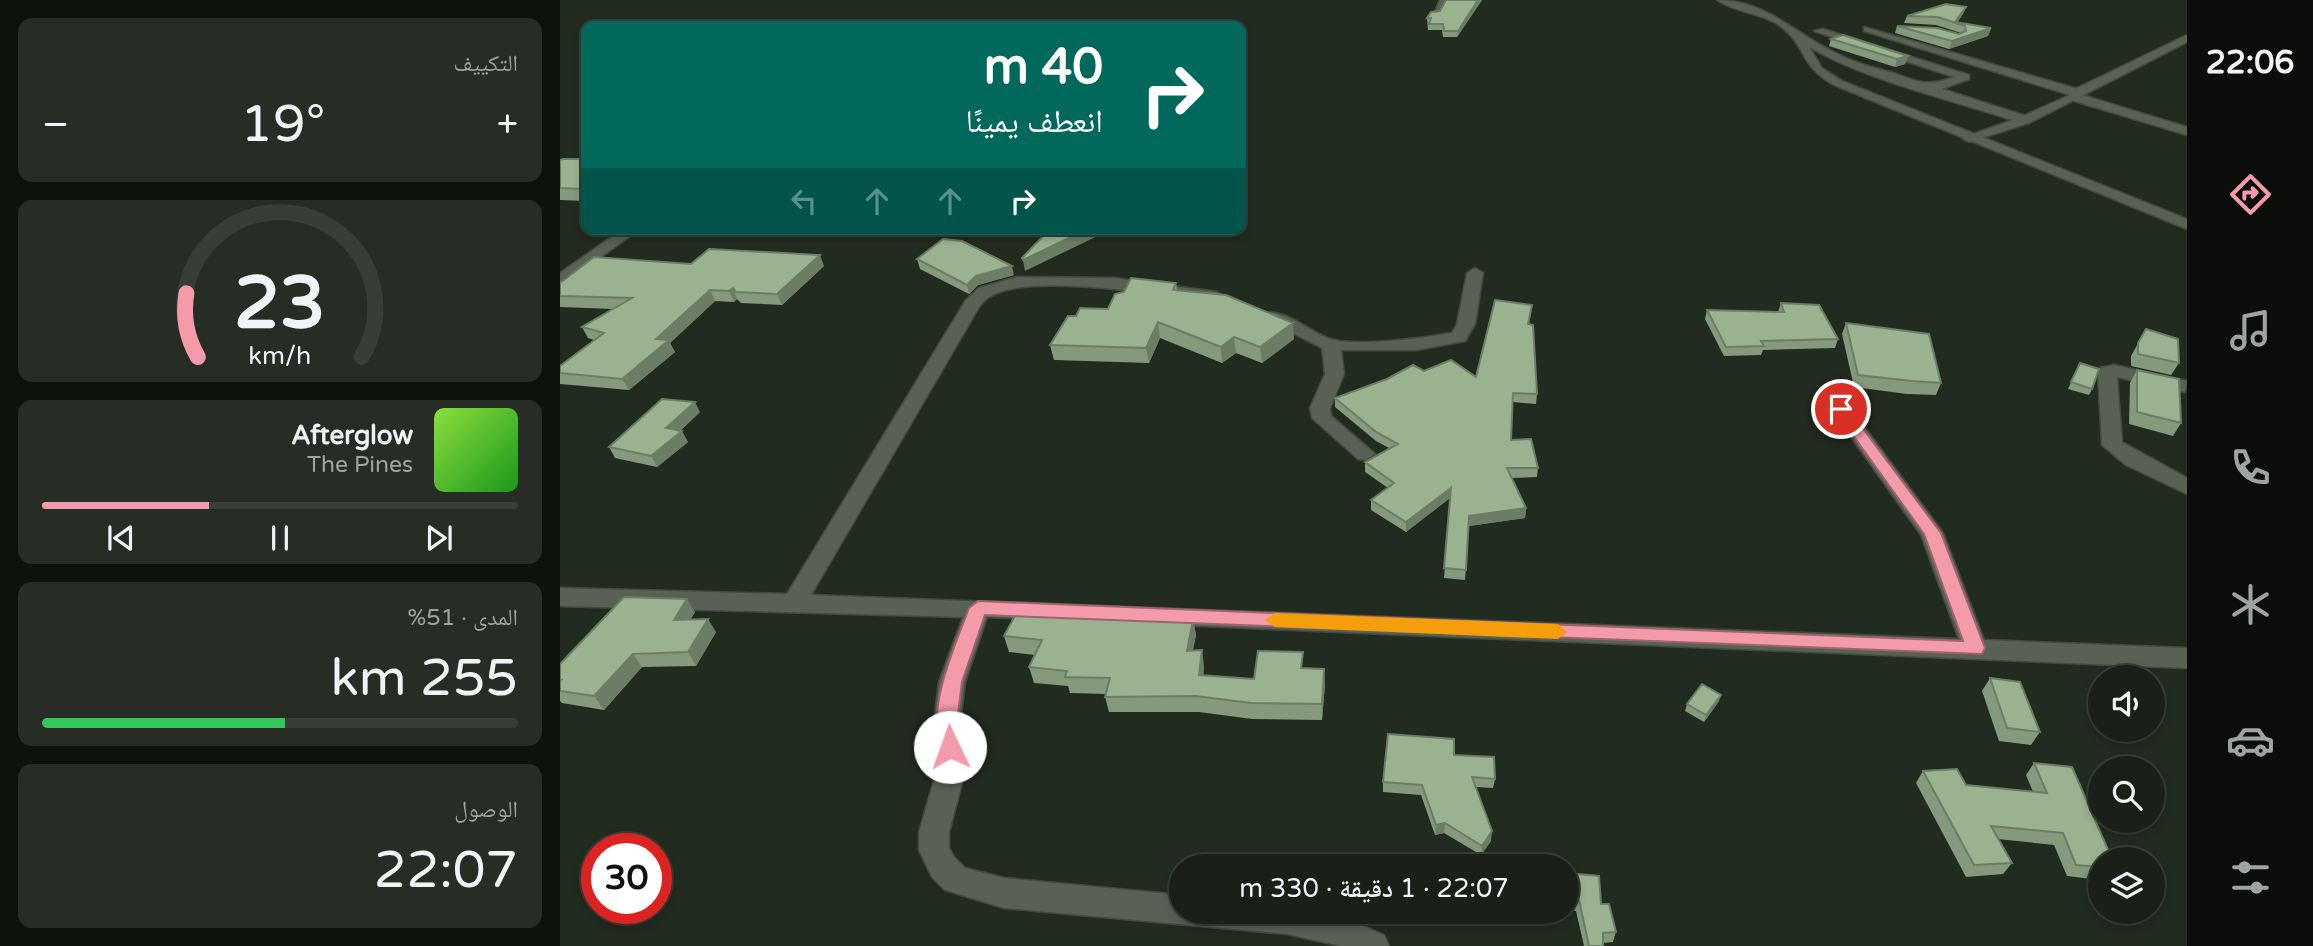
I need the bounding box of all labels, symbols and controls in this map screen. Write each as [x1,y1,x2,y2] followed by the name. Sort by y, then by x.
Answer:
[984,38,1103,97] text: 40 m
[2206,44,2294,82] text: 22:06
[1127,49,1218,140] icon: right
[453,50,518,78] text: التكييف
[240,93,325,156] text: 19°
[42,102,69,148] text: −
[497,102,518,148] text: +
[966,103,1103,141] text: انعطف يمينًا
[2226,170,2275,219] icon: directions
[785,182,823,220] icon: left
[858,182,896,220] icon: ahead
[931,182,969,220] icon: ahead
[1004,182,1042,220] icon: right
[234,260,326,348] text: 23
[2226,306,2275,355] icon: music
[249,341,311,371] text: km/h
[1811,379,1871,439] pin
[1822,390,1860,428] icon: arrive
[291,420,413,451] text: Afterglow
[2226,443,2275,492] icon: phone
[307,451,413,479] text: The Pines
[102,519,140,557] icon: previous
[261,519,299,557] icon: pause
[420,519,458,557] icon: next
[2226,580,2275,629] icon: climate
[407,604,518,632] text: المدى · 51%
[330,647,518,710] text: 255 km
[2088,665,2165,924] map controls
[2088,665,2165,742] button: sound
[913,710,987,784] position arrow
[2226,716,2275,765] icon: car
[2088,756,2165,833] button: search
[454,796,518,824] text: الوصول
[581,833,672,924] speed limit sign: 30
[374,839,518,902] text: 22:07
[2088,847,2165,924] button: layers
[2226,853,2275,902] icon: filters
[1239,873,1509,904] text: 22:07 · 1 دقيقة · 330 m

